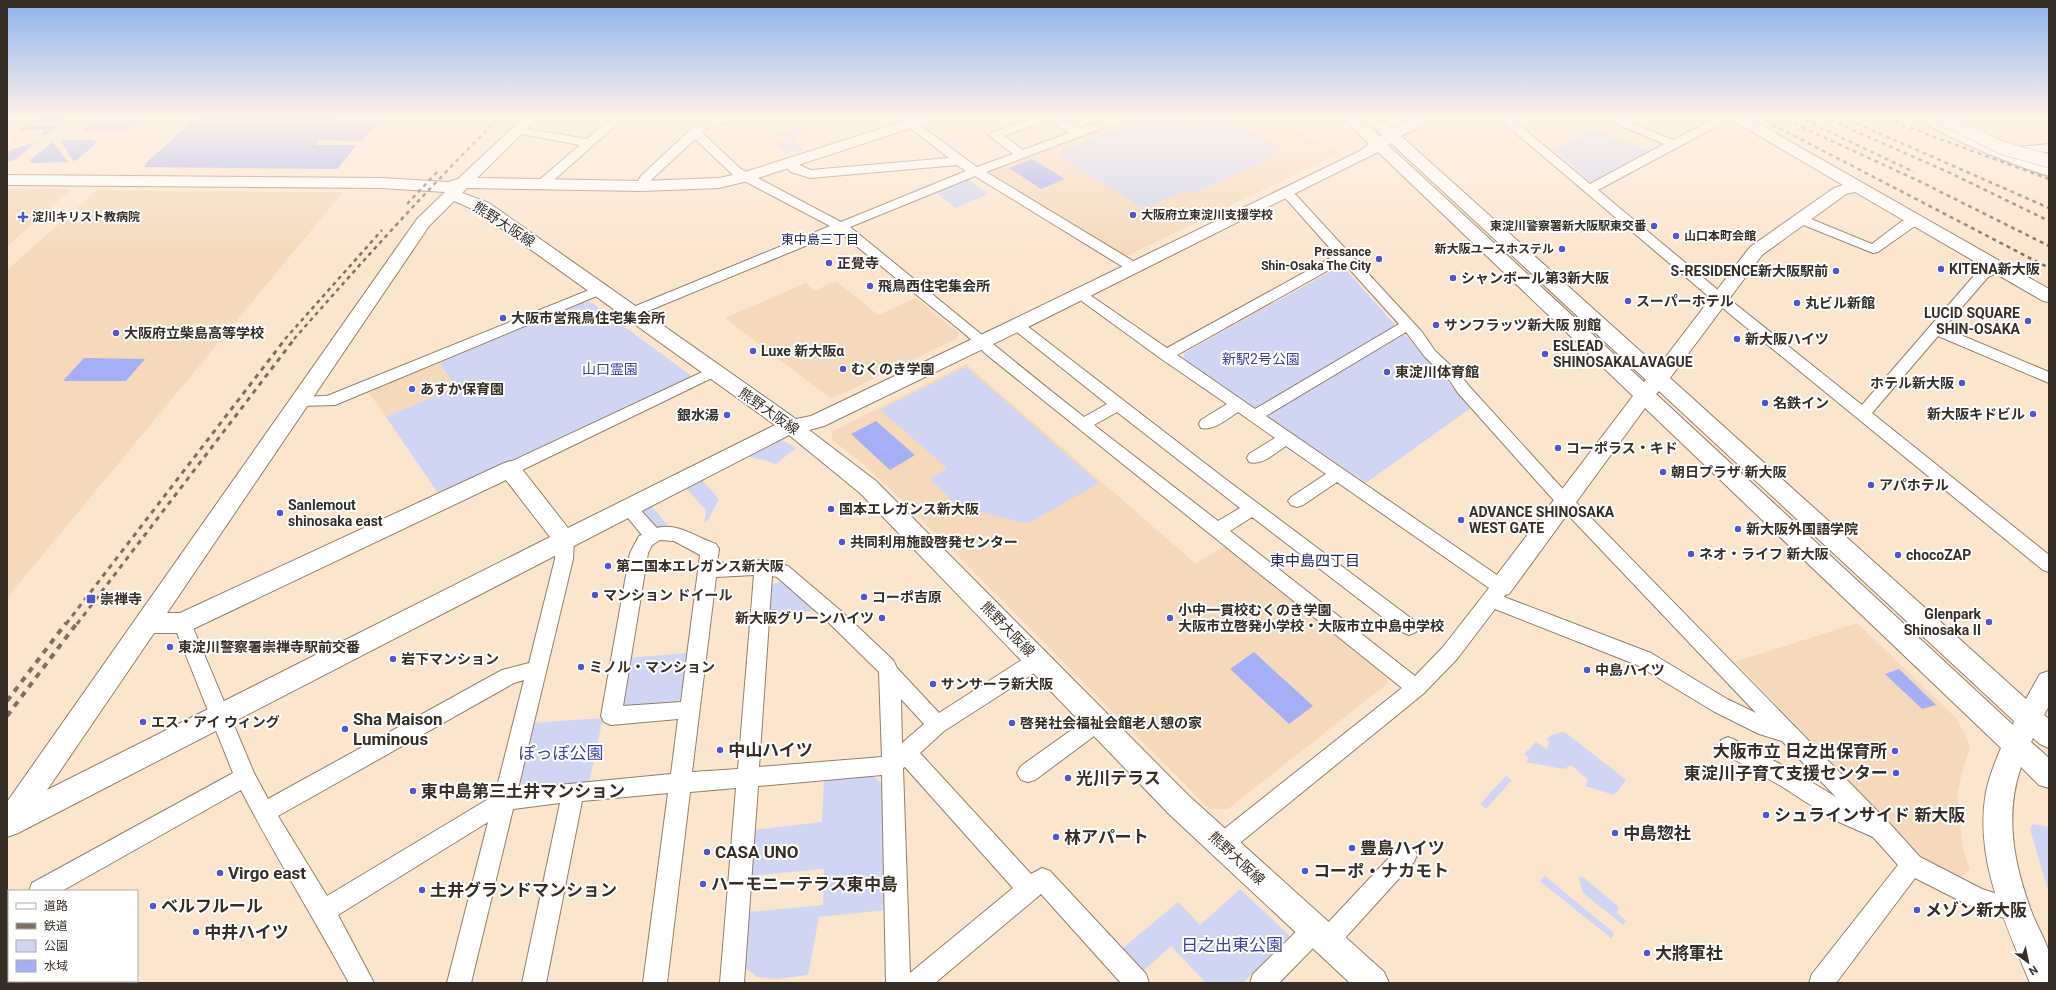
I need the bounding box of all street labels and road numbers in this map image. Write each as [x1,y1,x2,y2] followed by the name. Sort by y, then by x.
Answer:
[470,198,538,250] street label: 熊野大阪線
[736,384,802,438] street label: 熊野大阪線
[978,598,1038,660] street label: 熊野大阪線
[1206,828,1268,888] street label: 熊野大阪線

